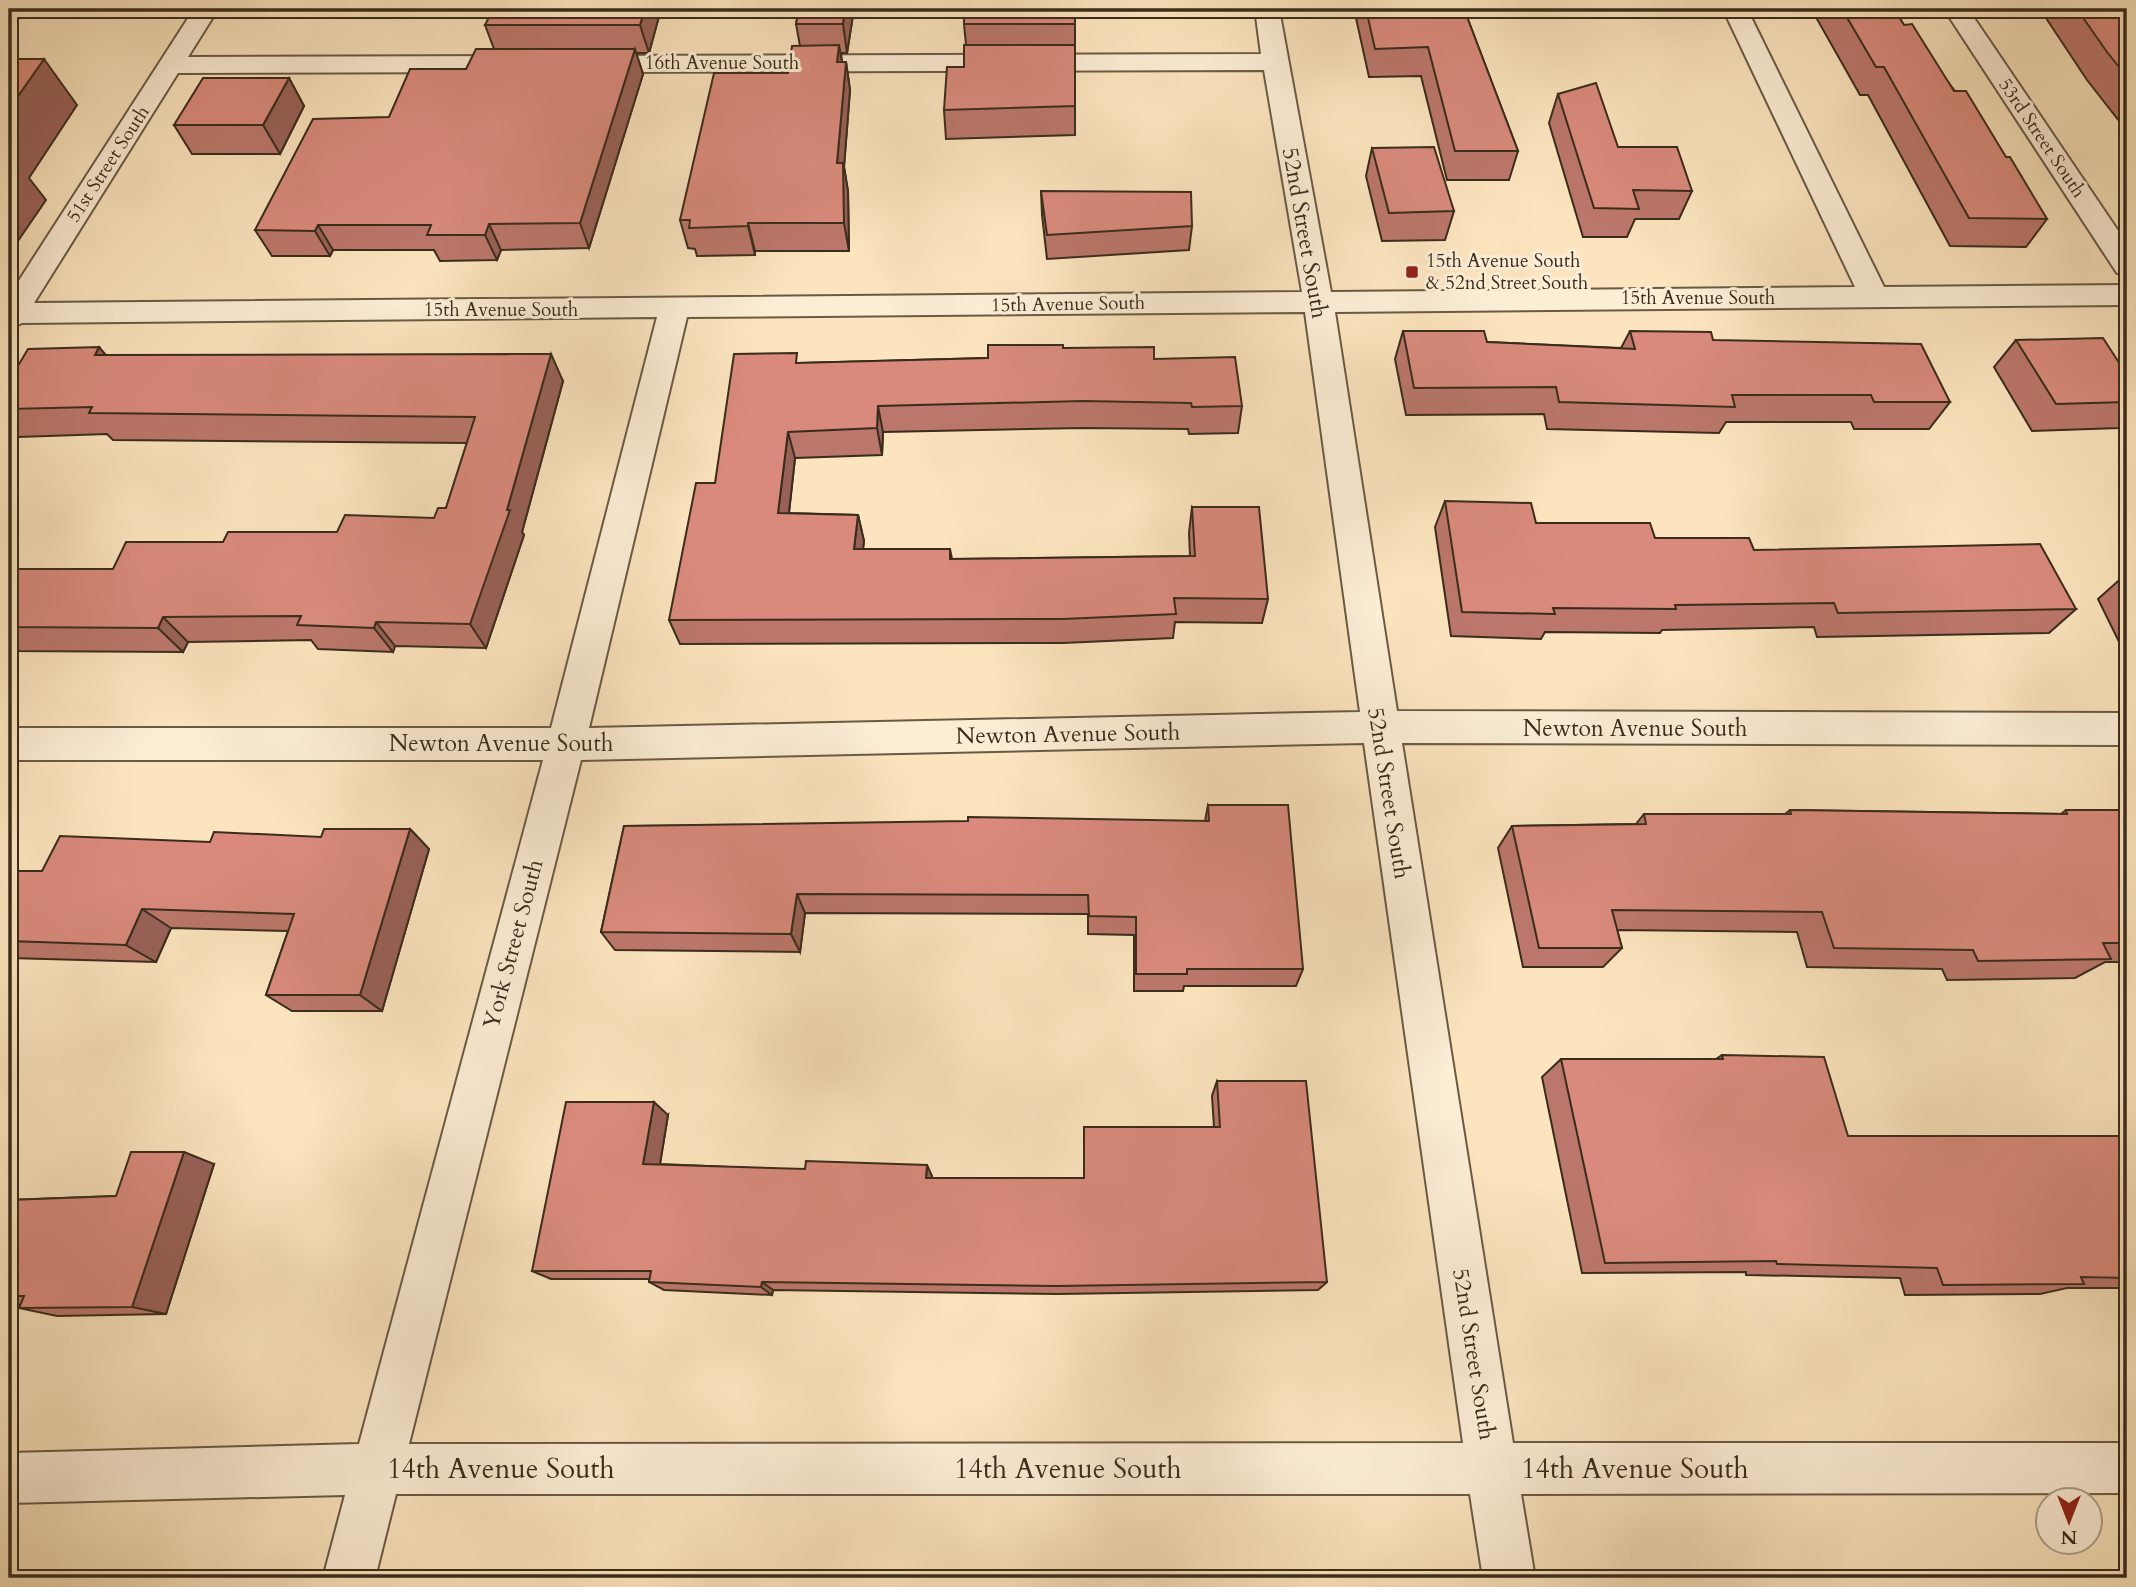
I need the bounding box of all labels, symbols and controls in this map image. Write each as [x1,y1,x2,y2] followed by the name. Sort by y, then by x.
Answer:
[645,50,800,76] street label: 16th Avenue South
[1992,73,2092,203] street label: 53rd Street South
[61,100,156,227] street label: 51st Street South
[1275,145,1335,321] street label: 52nd Street South
[1426,248,1589,296] place label: 15th Avenue South & 52nd Street South
[1404,264,1420,280] marker: 15th Avenue South & 52nd Street South
[1621,285,1776,311] street label: 15th Avenue South
[991,290,1146,318] street label: 15th Avenue South
[424,297,579,323] street label: 15th Avenue South
[1360,705,1418,881] street label: 52nd Street South
[1523,713,1748,744] street label: Newton Avenue South
[955,717,1181,751] street label: Newton Avenue South
[389,728,614,759] street label: Newton Avenue South
[475,855,551,1032] street label: York Street South
[1445,1266,1503,1442] street label: 52nd Street South
[387,1450,615,1488] street label: 14th Avenue South
[954,1450,1182,1488] street label: 14th Avenue South
[1521,1450,1749,1488] street label: 14th Avenue South
[2035,1486,2104,1556] north arrow
[2060,1524,2077,1550] text: N

